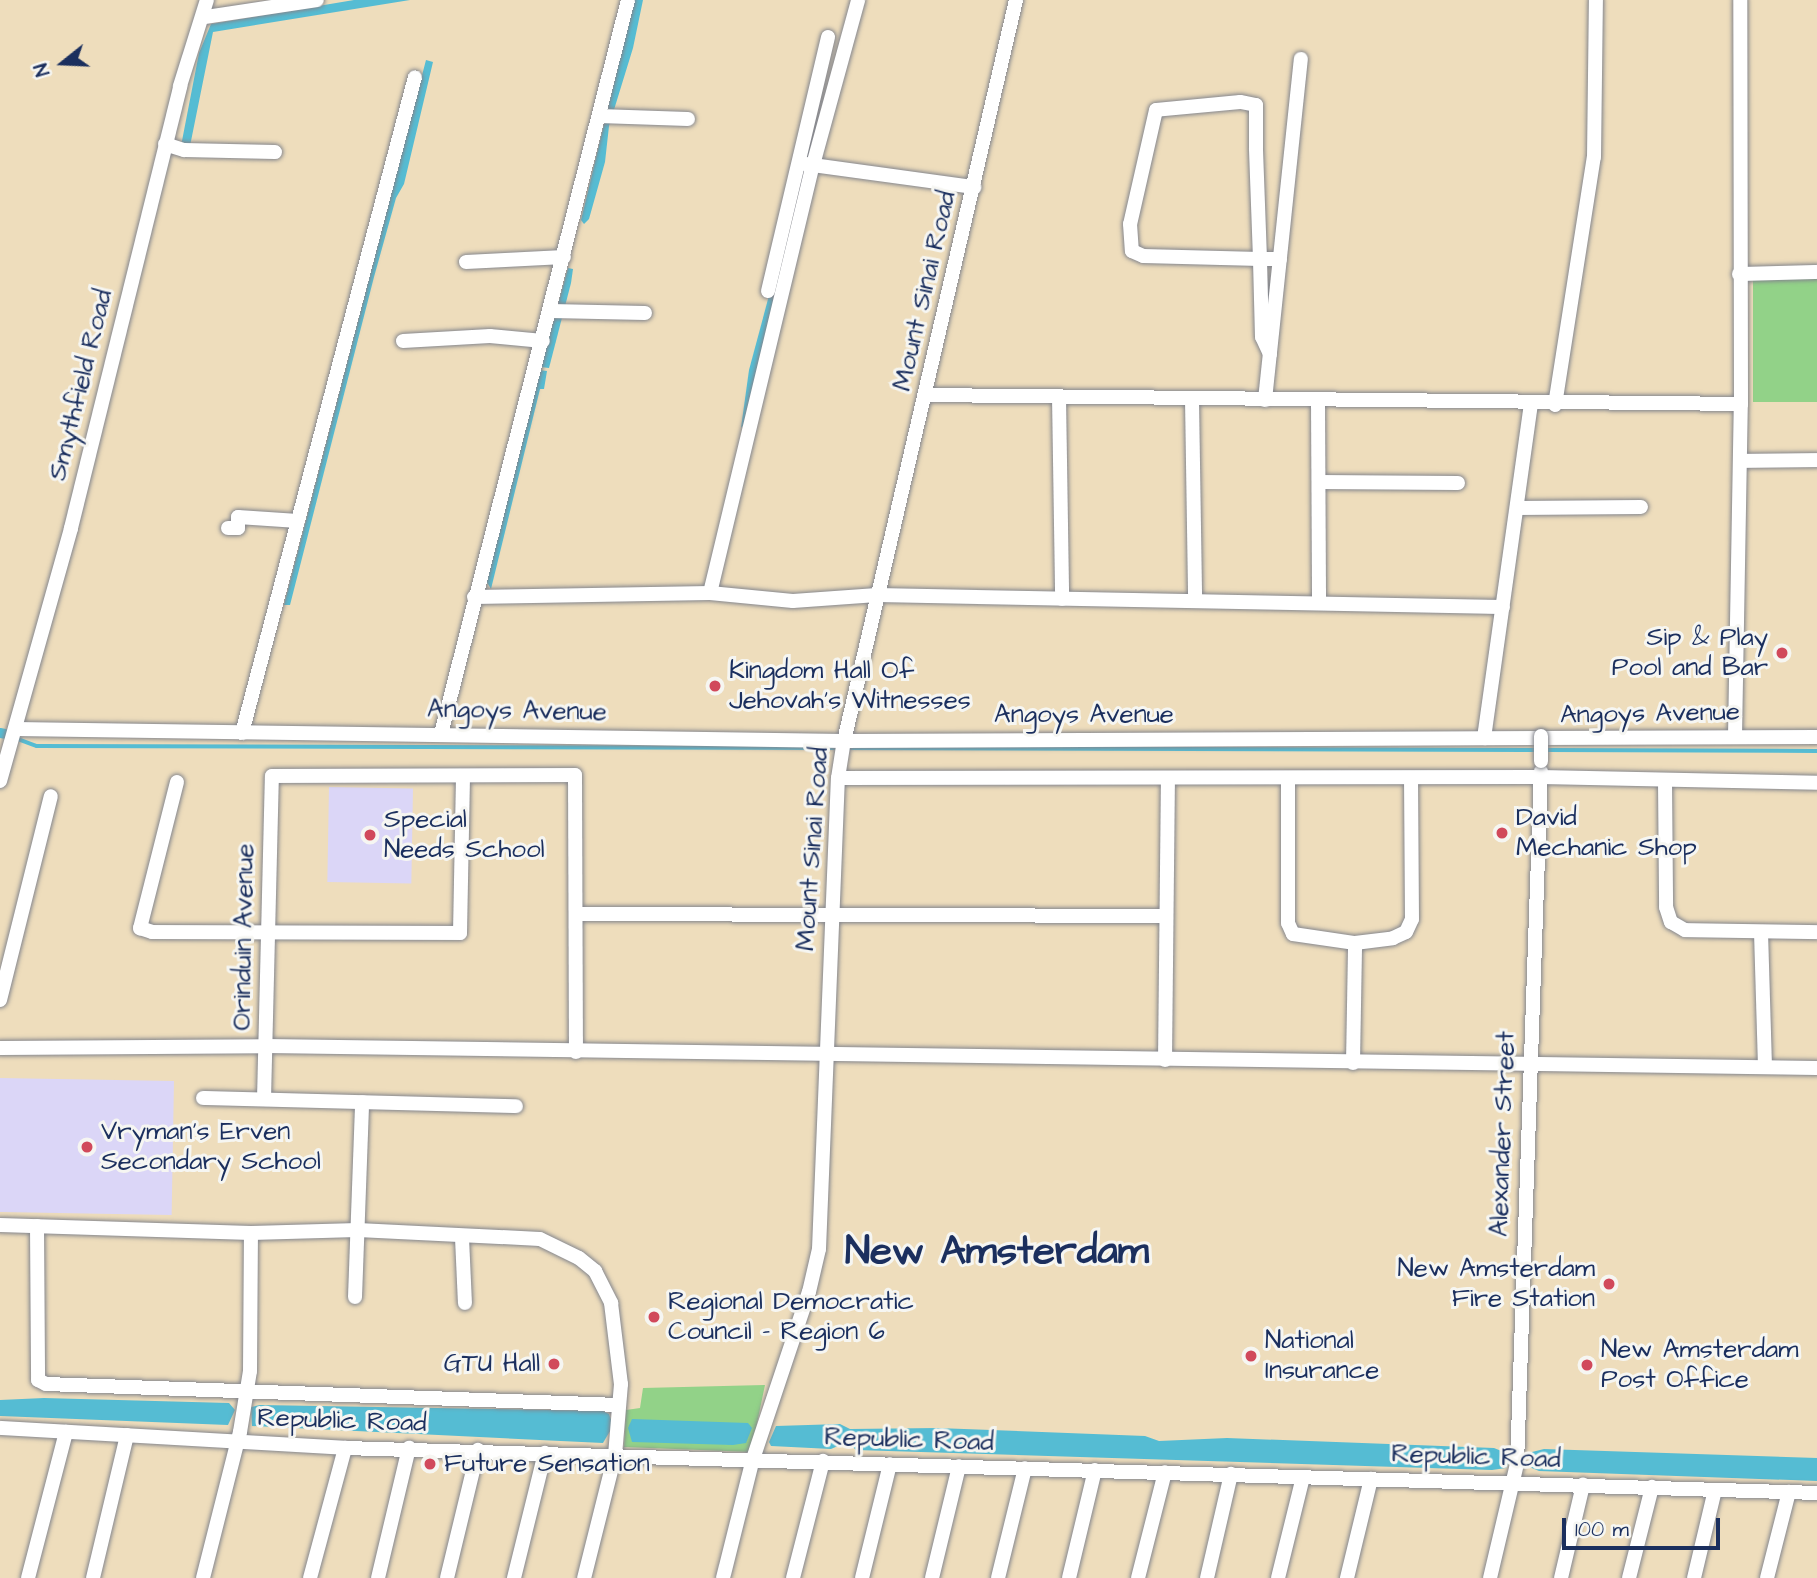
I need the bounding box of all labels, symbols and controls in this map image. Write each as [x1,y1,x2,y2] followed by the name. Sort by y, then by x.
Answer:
[28,28,98,98] north arrow
[28,60,57,79] text: N
[887,188,963,394] street label: Mount Sinai Road
[42,286,120,484] street label: Smythfield Road
[1612,622,1768,684] place label: Sip & Play Pool and Bar
[1774,645,1790,661] marker: Sip & Play Pool and Bar
[729,655,971,716] place label: Kingdom Hall Of Jehovah’s Witnesses
[707,678,723,694] marker: Kingdom Hall Of Jehovah’s Witnesses
[427,694,607,728] street label: Angoys Avenue
[1560,697,1740,731] street label: Angoys Avenue
[994,699,1174,731] street label: Angoys Avenue
[790,746,836,952] street label: Mount Sinai Road
[1516,802,1697,864] place label: David Mechanic Shop
[384,804,545,866] place label: Special Needs School
[1494,825,1510,841] marker: David Mechanic Shop
[362,827,378,843] marker: Special Needs School
[227,843,261,1031] street label: Orinduin Avenue
[1484,1031,1522,1237] street label: Alexander Street
[101,1116,321,1178] place label: Vryman's Erven Secondary School
[79,1139,95,1155] marker: Vryman's Erven Secondary School
[845,1228,1149,1276] district label: New Amsterdam
[1398,1253,1595,1314] place label: New Amsterdam Fire Station
[1601,1276,1617,1292] marker: New Amsterdam Fire Station
[668,1286,914,1348] place label: Regional Democratic Council - Region 6
[646,1309,662,1325] marker: Regional Democratic Council - Region 6
[1265,1325,1379,1386] place label: National Insurance
[1601,1334,1798,1396] place label: New Amsterdam Post Office
[444,1348,540,1380] place label: GTU Hall
[1243,1348,1259,1364] marker: National Insurance
[546,1356,562,1372] marker: GTU Hall
[1579,1357,1595,1373] marker: New Amsterdam Post Office
[257,1402,427,1440] street label: Republic Road
[824,1421,994,1459] street label: Republic Road
[1391,1438,1561,1476] street label: Republic Road
[444,1448,650,1480] place label: Future Sensation
[422,1456,438,1472] marker: Future Sensation
[1565,1504,1722,1548] scale bar
[1575,1515,1629,1544] text: 100 m

